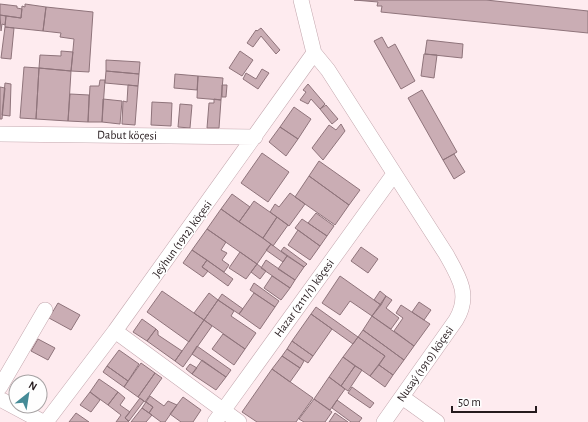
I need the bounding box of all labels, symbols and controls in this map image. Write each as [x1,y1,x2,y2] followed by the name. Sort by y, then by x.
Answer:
[97,128,157,142] street label: Dabut köçesi
[150,198,215,280] street label: Jeýhun (1912) köçesi
[272,257,336,339] street label: Hazar (2111/1) köçesi
[394,324,456,405] street label: Nusaý (1910) köçesi
[8,374,48,414] north arrow
[27,379,39,392] text: N
[452,388,536,414] scale bar
[458,396,481,408] text: 50 m

